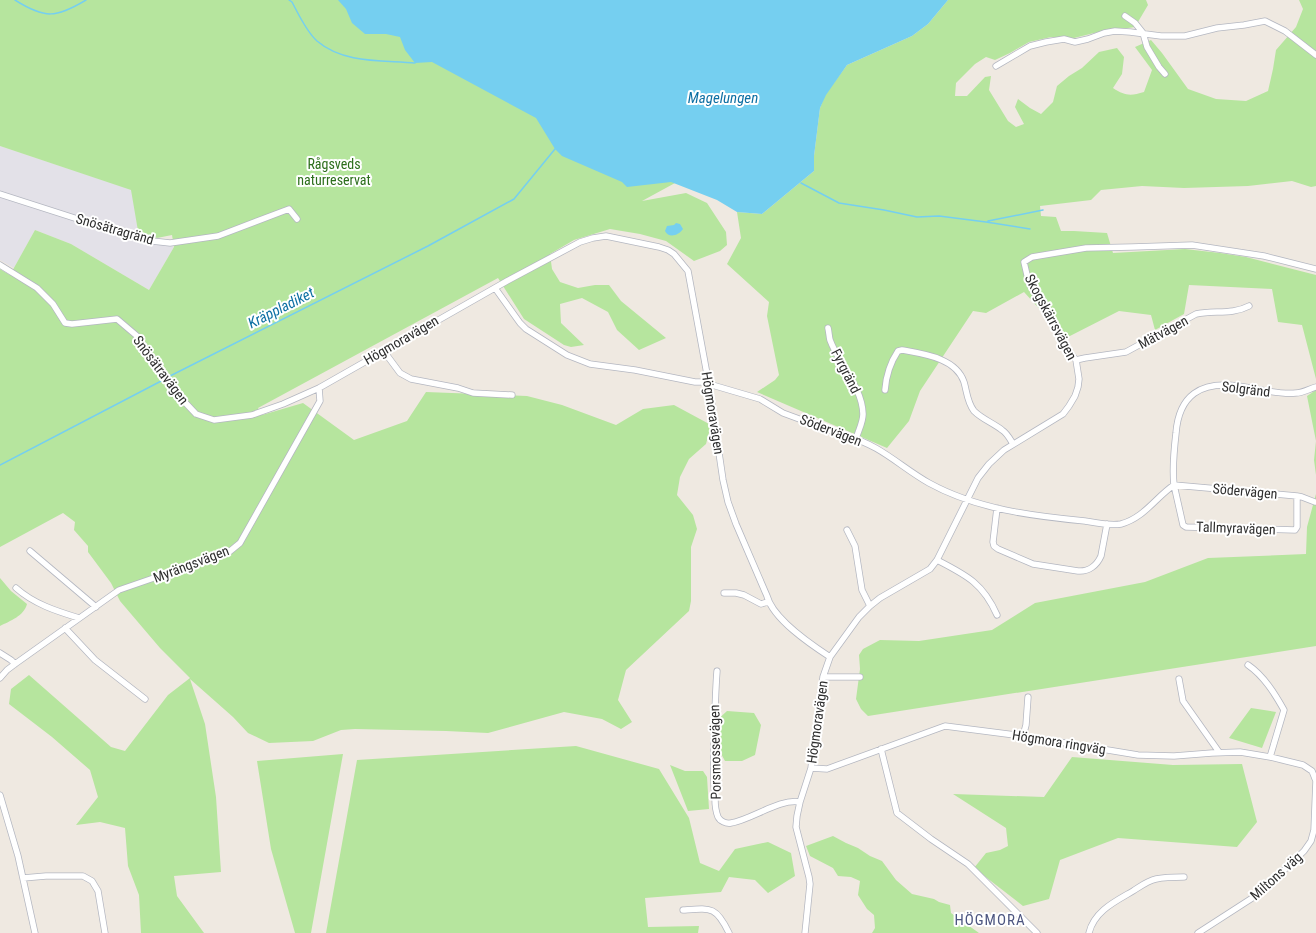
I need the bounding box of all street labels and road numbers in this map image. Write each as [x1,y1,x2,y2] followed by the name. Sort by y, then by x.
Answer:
[74,210,156,248] street label: Snösätragränd
[1022,271,1080,363] street label: Skogskärrsvägen
[361,312,441,368] street label: Högmoravägen
[1135,312,1191,352] street label: Mätvägen
[130,333,192,407] street label: Snösätravägen
[828,346,864,396] street label: Fyrgränd
[699,370,727,456] street label: Högmoravägen
[1221,378,1271,400] street label: Solgränd
[798,411,864,449] street label: Södervägen
[1212,480,1278,502] street label: Södervägen
[1196,519,1276,537] street label: Tallmyravägen
[151,542,231,586] street label: Myrängsvägen
[803,679,831,765] street label: Högmoravägen
[706,704,724,800] street label: Porsmossevägen
[1011,727,1107,757] street label: Högmora ringväg
[1247,849,1305,903] street label: Miltons väg

